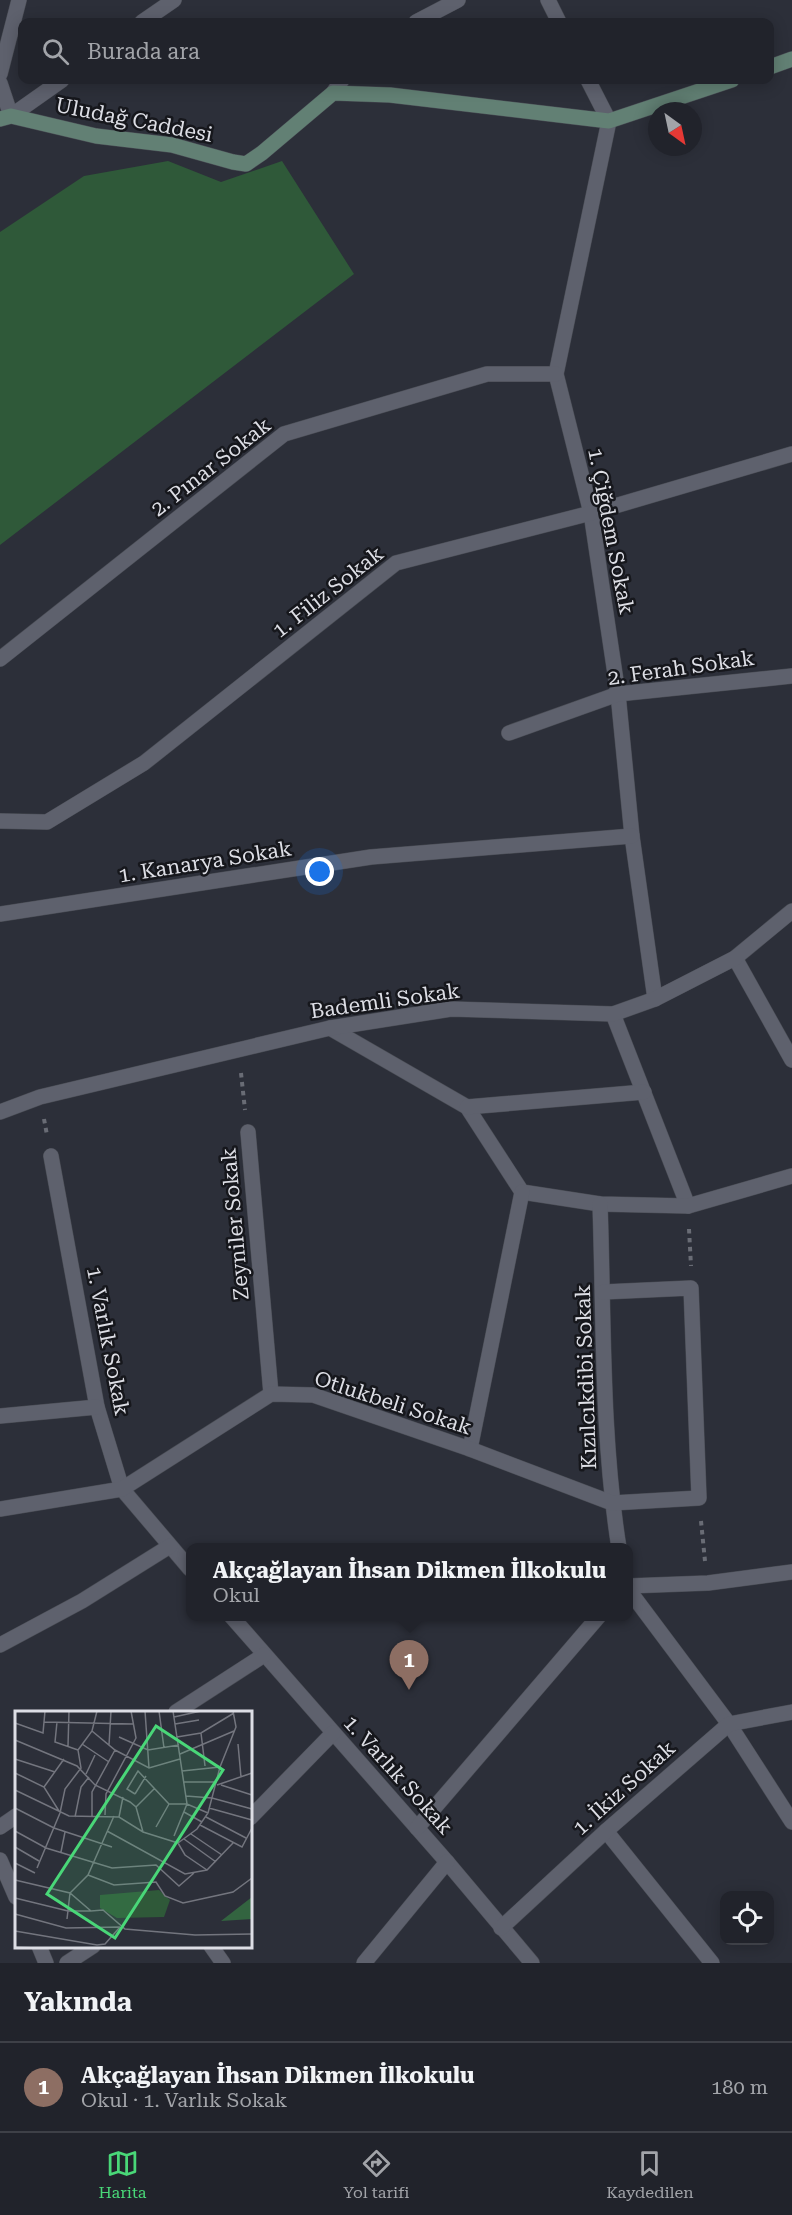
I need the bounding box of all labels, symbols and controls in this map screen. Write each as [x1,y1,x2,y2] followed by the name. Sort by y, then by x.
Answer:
[18,18,774,84] search box
[39,35,72,68] icon: search
[87,39,200,64] text: Burada ara
[53,93,215,147] street label: Uludağ Caddesi
[648,102,702,156] north arrow
[146,413,276,521] street label: 2. Pınar Sokak
[583,446,639,616] street label: 1. Çiğdem Sokak
[268,541,388,643] street label: 1. Filiz Sokak
[606,646,756,690] street label: 2. Ferah Sokak
[117,836,293,888] street label: 1. Kanarya Sokak
[305,857,334,886] your location
[309,979,461,1023] street label: Bademli Sokak
[216,1147,254,1301] street label: Zeyniler Sokak
[82,1265,134,1417] street label: 1. Varlık Sokak
[571,1284,601,1470] street label: Kızılcıkdibi Sokak
[311,1366,475,1440] street label: Otlukbeli Sokak
[186,1543,633,1621] popup
[213,1558,606,1583] text: Akçağlayan İhsan Dikmen İlkokulu
[213,1583,260,1607] text: Okul
[390,1640,428,1690] pin: 1
[15,1711,252,1948] inset map
[339,1711,457,1839] street label: 1. Varlık Sokak
[568,1736,680,1840] street label: 1. İkiz Sokak
[720,1891,774,1945] map controls
[720,1891,774,1945] button: locate
[24,1987,132,2017] text: Yakında
[81,2063,474,2088] text: Akçağlayan İhsan Dikmen İlkokulu
[38,2075,49,2099] text: 1
[711,2075,768,2099] text: 180 m
[81,2088,287,2112] text: Okul · 1. Varlık Sokak
[98,2147,147,2202] tab: Harita
[343,2147,409,2202] tab: Yol tarifi
[606,2147,694,2202] tab: Kaydedilen

